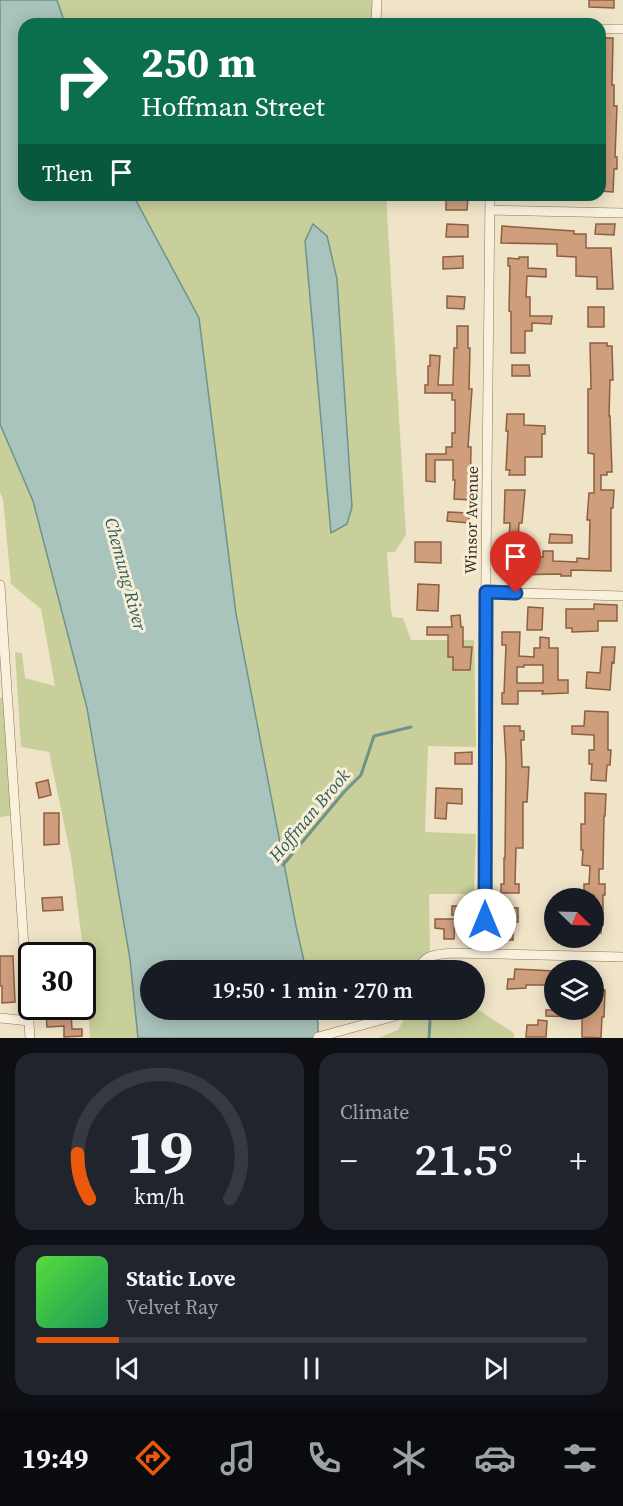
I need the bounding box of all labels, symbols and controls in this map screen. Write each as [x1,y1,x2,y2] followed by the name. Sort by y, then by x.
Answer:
[141,33,256,91] text: 250 m
[42,42,120,120] icon: right
[141,88,325,125] text: Hoffman Street
[105,156,138,189] icon: arrive
[42,158,93,188] text: Then
[459,466,483,574] street label: Winsor Avenue
[99,515,153,634] water label: Chemung River
[490,531,541,593] pin
[499,540,532,573] icon: arrive
[262,763,356,868] water label: Hoffman Brook
[453,888,517,952] position arrow
[544,888,604,948] north arrow
[544,888,604,1020] map controls
[18,942,96,1020] speed limit sign: 30
[544,960,604,1020] button: layers
[212,975,413,1005] text: 19:50 · 1 min · 270 m
[340,1098,409,1126] text: Climate
[126,1108,193,1194] text: 19
[414,1128,513,1190] text: 21.5°
[340,1138,358,1183] text: −
[570,1138,587,1183] text: +
[134,1182,185,1211] text: km/h
[126,1263,236,1293] text: Static Love
[126,1293,218,1321] text: Velvet Ray
[111,1352,144,1385] icon: previous
[295,1352,328,1385] icon: pause
[479,1352,512,1385] icon: next
[132,1437,174,1479] icon: directions
[217,1437,259,1479] icon: music
[303,1437,345,1479] icon: phone
[388,1437,430,1479] icon: climate
[474,1437,516,1479] icon: car
[559,1437,601,1479] icon: filters
[22,1440,88,1477] text: 19:49

